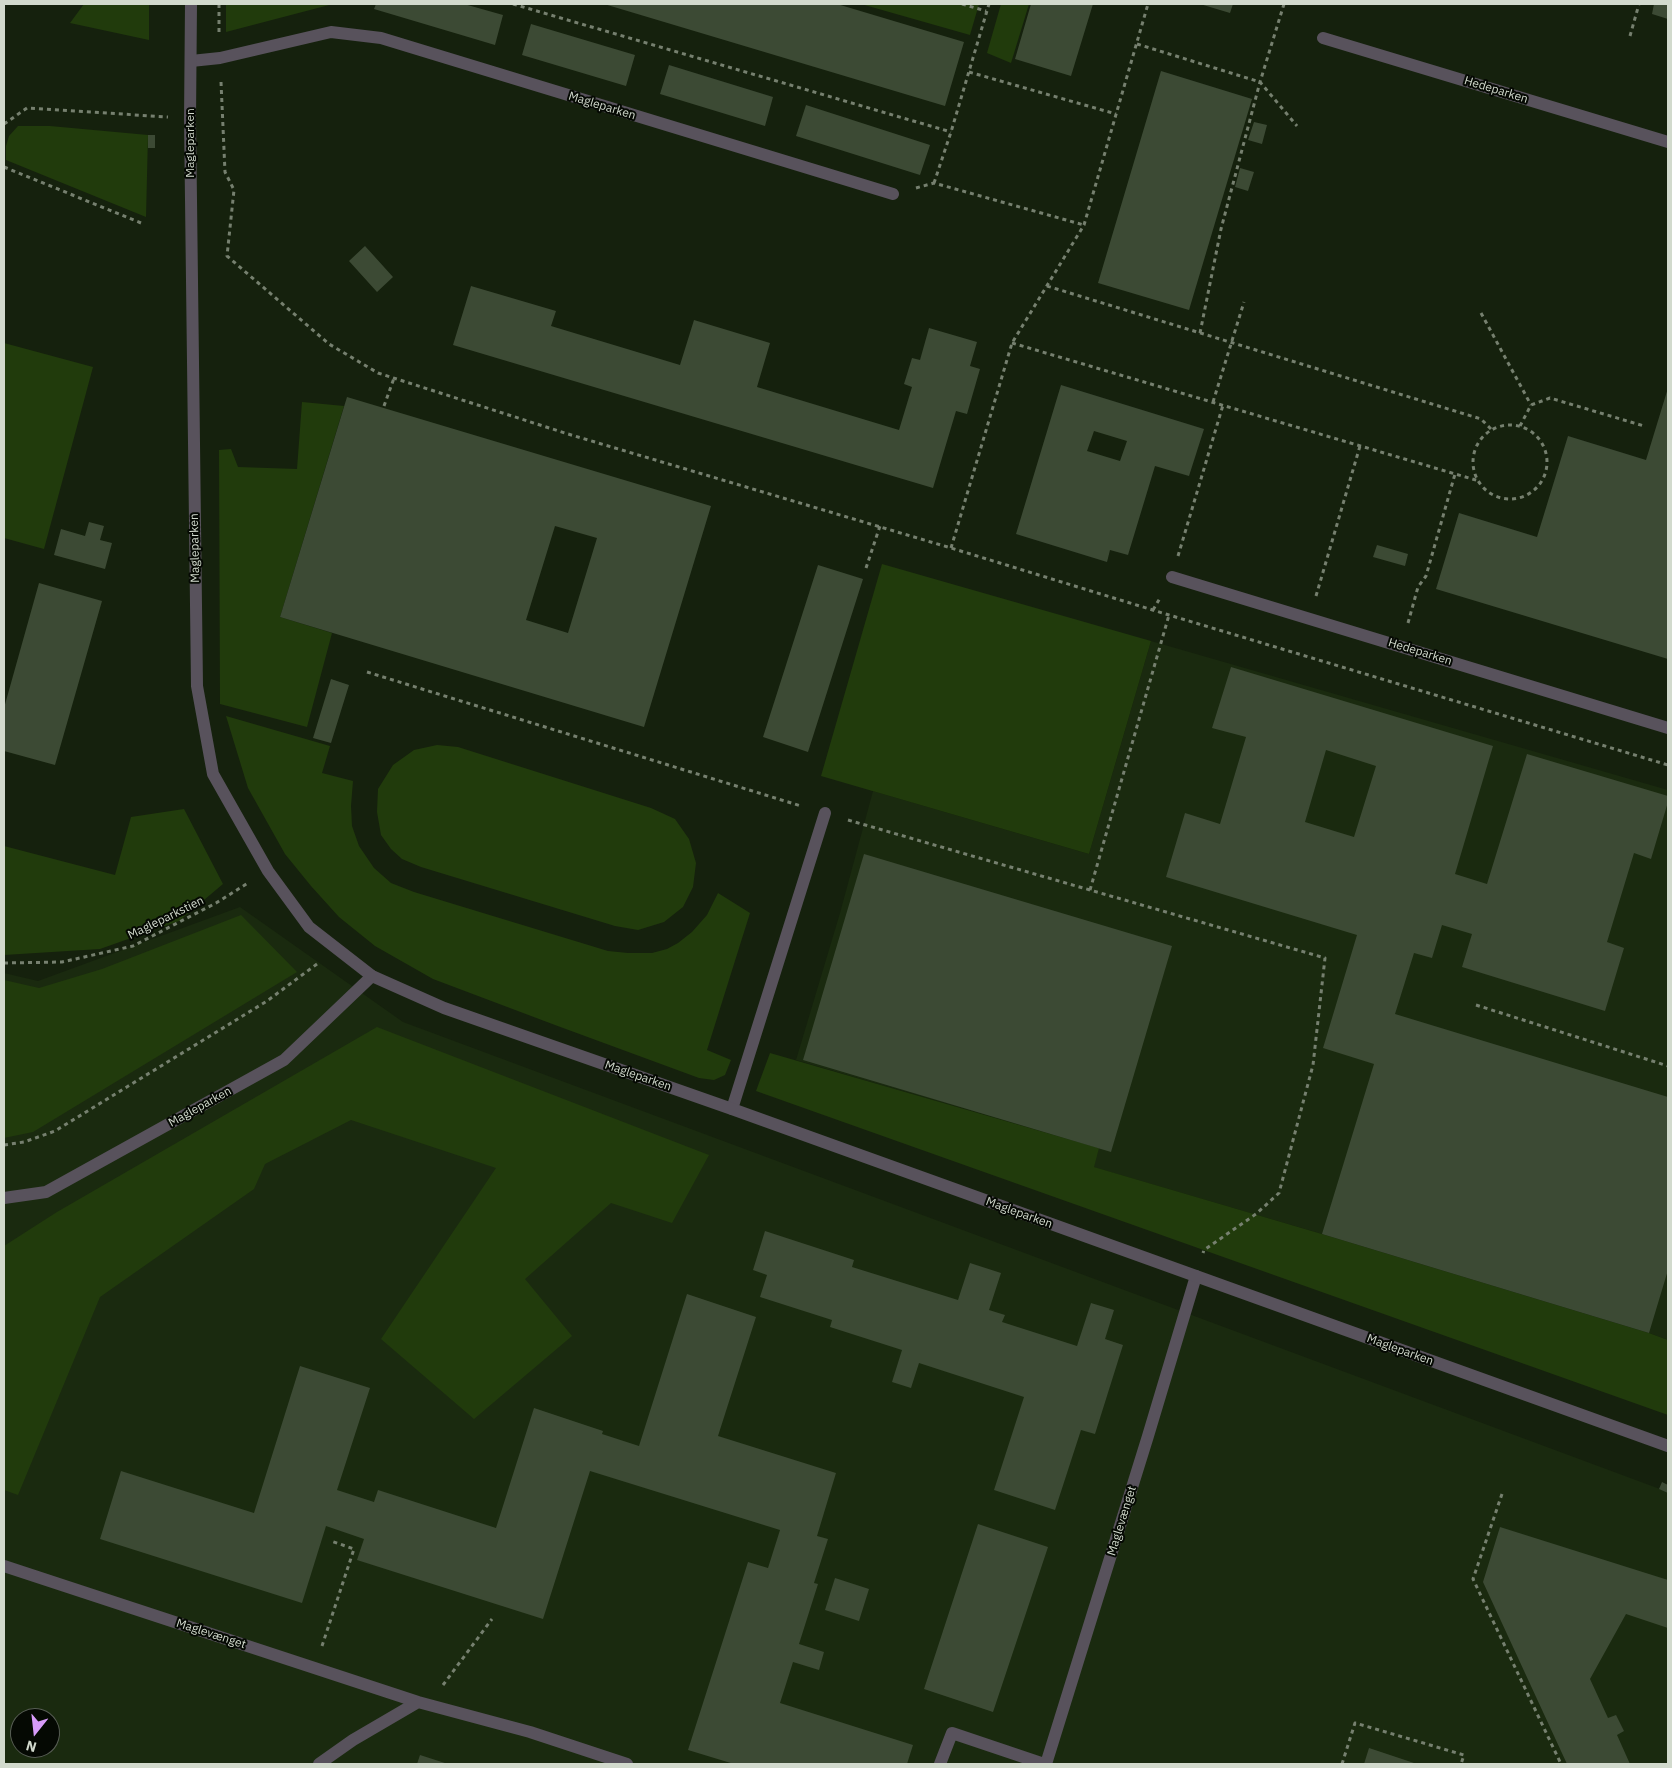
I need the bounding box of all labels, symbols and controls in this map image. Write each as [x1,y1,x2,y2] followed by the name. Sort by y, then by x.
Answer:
[1462,73,1530,107] street label: Hedeparken
[567,89,637,123] street label: Magleparken
[184,108,198,178] street label: Magleparken
[187,513,203,583] street label: Magleparken
[1386,635,1454,669] street label: Hedeparken
[126,893,206,943] street label: Magleparkstien
[603,1058,673,1094] street label: Magleparken
[166,1084,234,1130] street label: Magleparken
[984,1194,1054,1232] street label: Magleparken
[1365,1331,1435,1369] street label: Magleparken
[1105,1484,1139,1558] street label: Maglevænget
[174,1616,248,1652] street label: Maglevænget
[10,1708,60,1758] north arrow
[24,1736,39,1757] text: N

